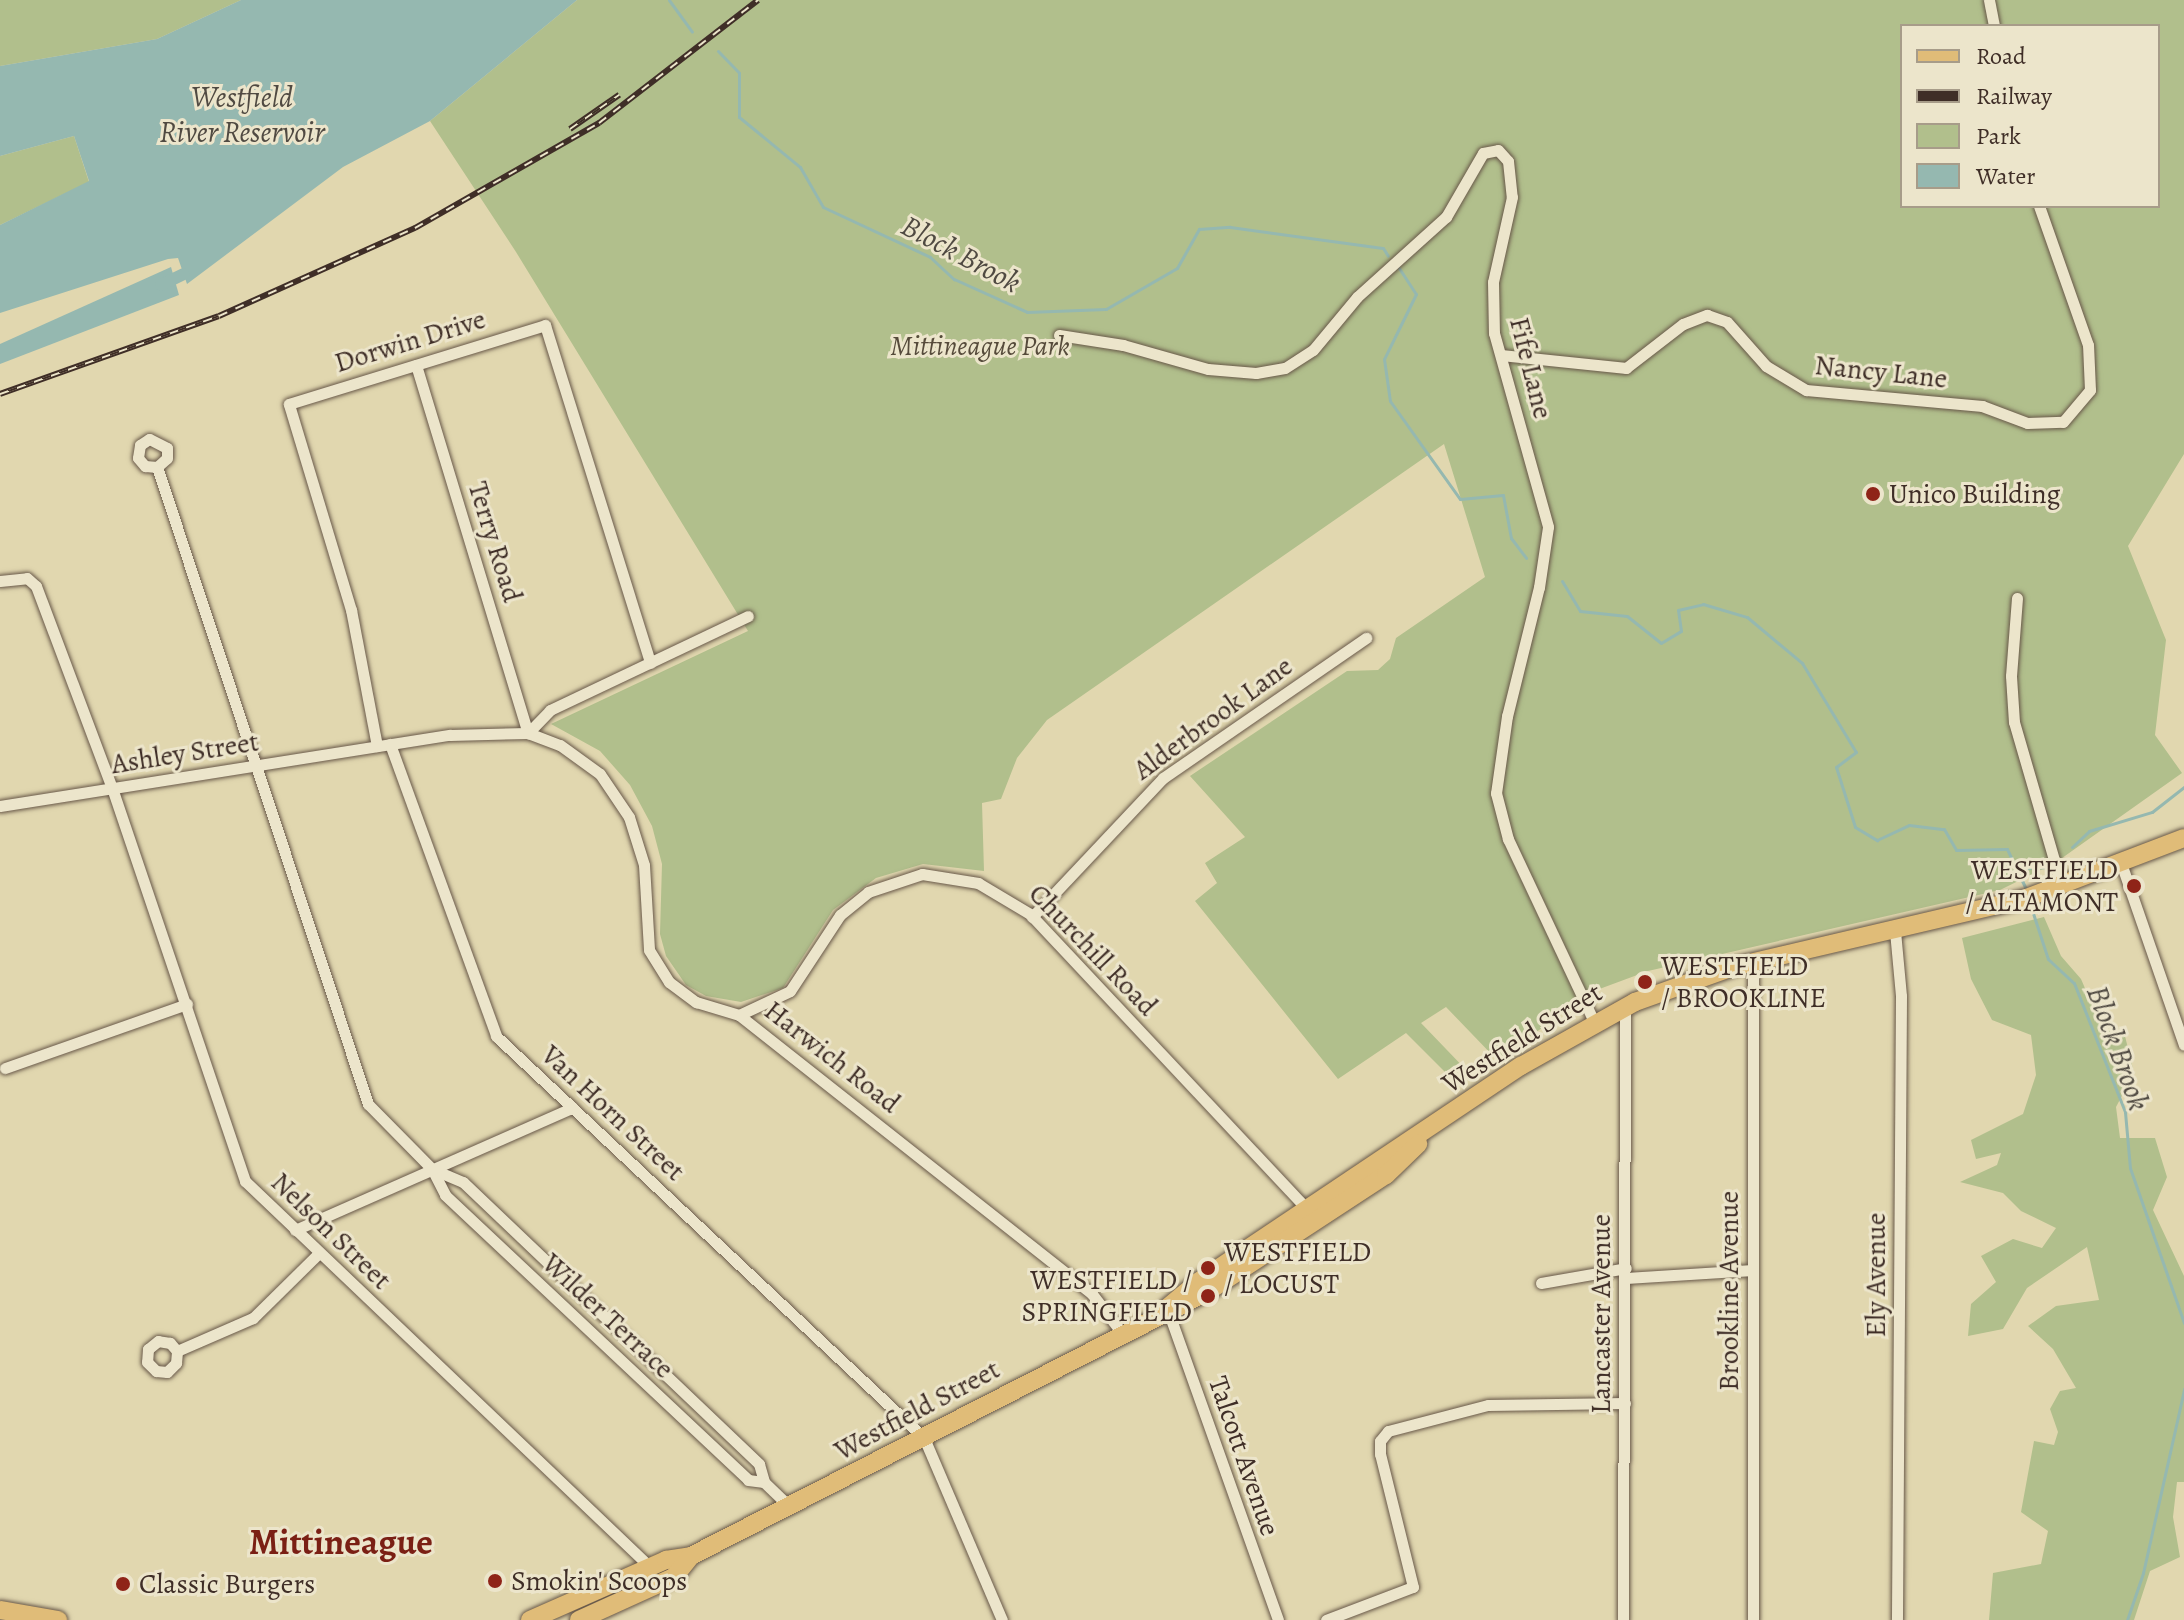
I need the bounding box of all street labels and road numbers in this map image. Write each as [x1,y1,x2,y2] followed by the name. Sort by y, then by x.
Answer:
[330,302,490,380] street label: Dorwin Drive
[1502,314,1560,422] street label: Fife Lane
[1813,348,1949,396] street label: Nancy Lane
[461,478,529,606] street label: Terry Road
[1127,649,1299,787] street label: Alderbrook Lane
[109,725,261,781] street label: Ashley Street
[1022,877,1164,1023] street label: Churchill Road
[1436,975,1608,1101] street label: Westfield Street
[757,994,907,1120] street label: Harwich Road
[534,1038,692,1188] street label: Van Horn Street
[264,1165,398,1297] street label: Nelson Street
[1712,1191,1746,1391] street label: Brookline Avenue
[1859,1213,1893,1337] street label: Ely Avenue
[1584,1214,1618,1414] street label: Lancaster Avenue
[535,1246,681,1386] street label: Wilder Terrace
[829,1352,1005,1468] street label: Westfield Street
[1201,1372,1287,1540] street label: Talcott Avenue

